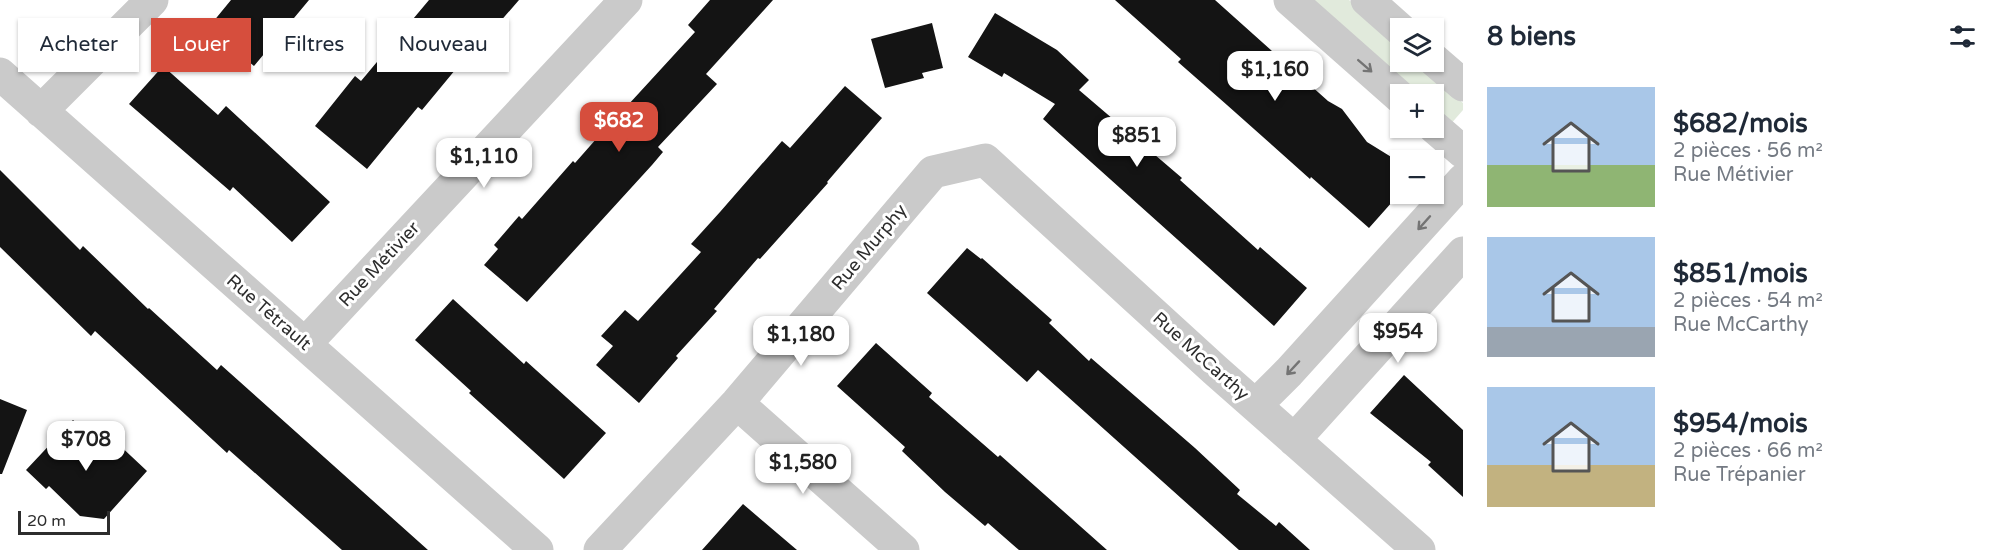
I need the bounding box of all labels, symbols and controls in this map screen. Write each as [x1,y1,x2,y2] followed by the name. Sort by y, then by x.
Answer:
[18,18,139,72] chip: Acheter
[151,18,251,72] chip: Louer
[263,18,365,72] chip: Filtres
[377,18,509,72] chip: Nouveau
[1390,18,1444,204] map controls
[1390,18,1444,72] button: layers
[1946,20,1979,53] icon: filters
[1487,21,1576,52] text: 8 biens
[1226,51,1324,102] pin: $1,160
[1241,58,1309,82] text: $1,160
[1357,59,1372,73] one-way arrow
[1390,84,1444,138] button: +
[583,102,655,153] pin: $682
[1673,108,1808,139] text: $682/mois
[594,109,644,133] text: $682
[1535,111,1607,183] icon: home
[1101,117,1173,168] pin: $851
[1112,124,1162,148] text: $851
[435,138,533,189] pin: $1,110
[1673,139,1823,163] text: 2 pièces · 56 m²
[450,145,518,169] text: $1,110
[1390,150,1444,204] button: −
[1673,163,1793,187] text: Rue Métivier
[827,199,912,294] street label: Rue Murphy
[1417,215,1431,230] one-way arrow
[334,217,424,311] street label: Rue Métivier
[1673,258,1808,289] text: $851/mois
[1535,261,1607,333] icon: home
[222,269,316,355] street label: Rue Tétrault
[1673,289,1823,313] text: 2 pièces · 54 m²
[1148,307,1254,405] street label: Rue McCarthy
[1362,313,1434,364] pin: $954
[1673,313,1809,337] text: Rue McCarthy
[752,316,850,367] pin: $1,180
[1373,320,1423,344] text: $954
[767,323,835,347] text: $1,180
[1286,360,1300,375] one-way arrow
[1673,408,1808,439] text: $954/mois
[1535,411,1607,483] icon: home
[50,421,122,472] pin: $708
[61,428,111,452] text: $708
[1673,439,1823,463] text: 2 pièces · 66 m²
[754,444,852,495] pin: $1,580
[769,451,837,475] text: $1,580
[1673,463,1806,487] text: Rue Trépanier
[18,508,110,536] scale bar
[27,511,66,531] text: 20 m

